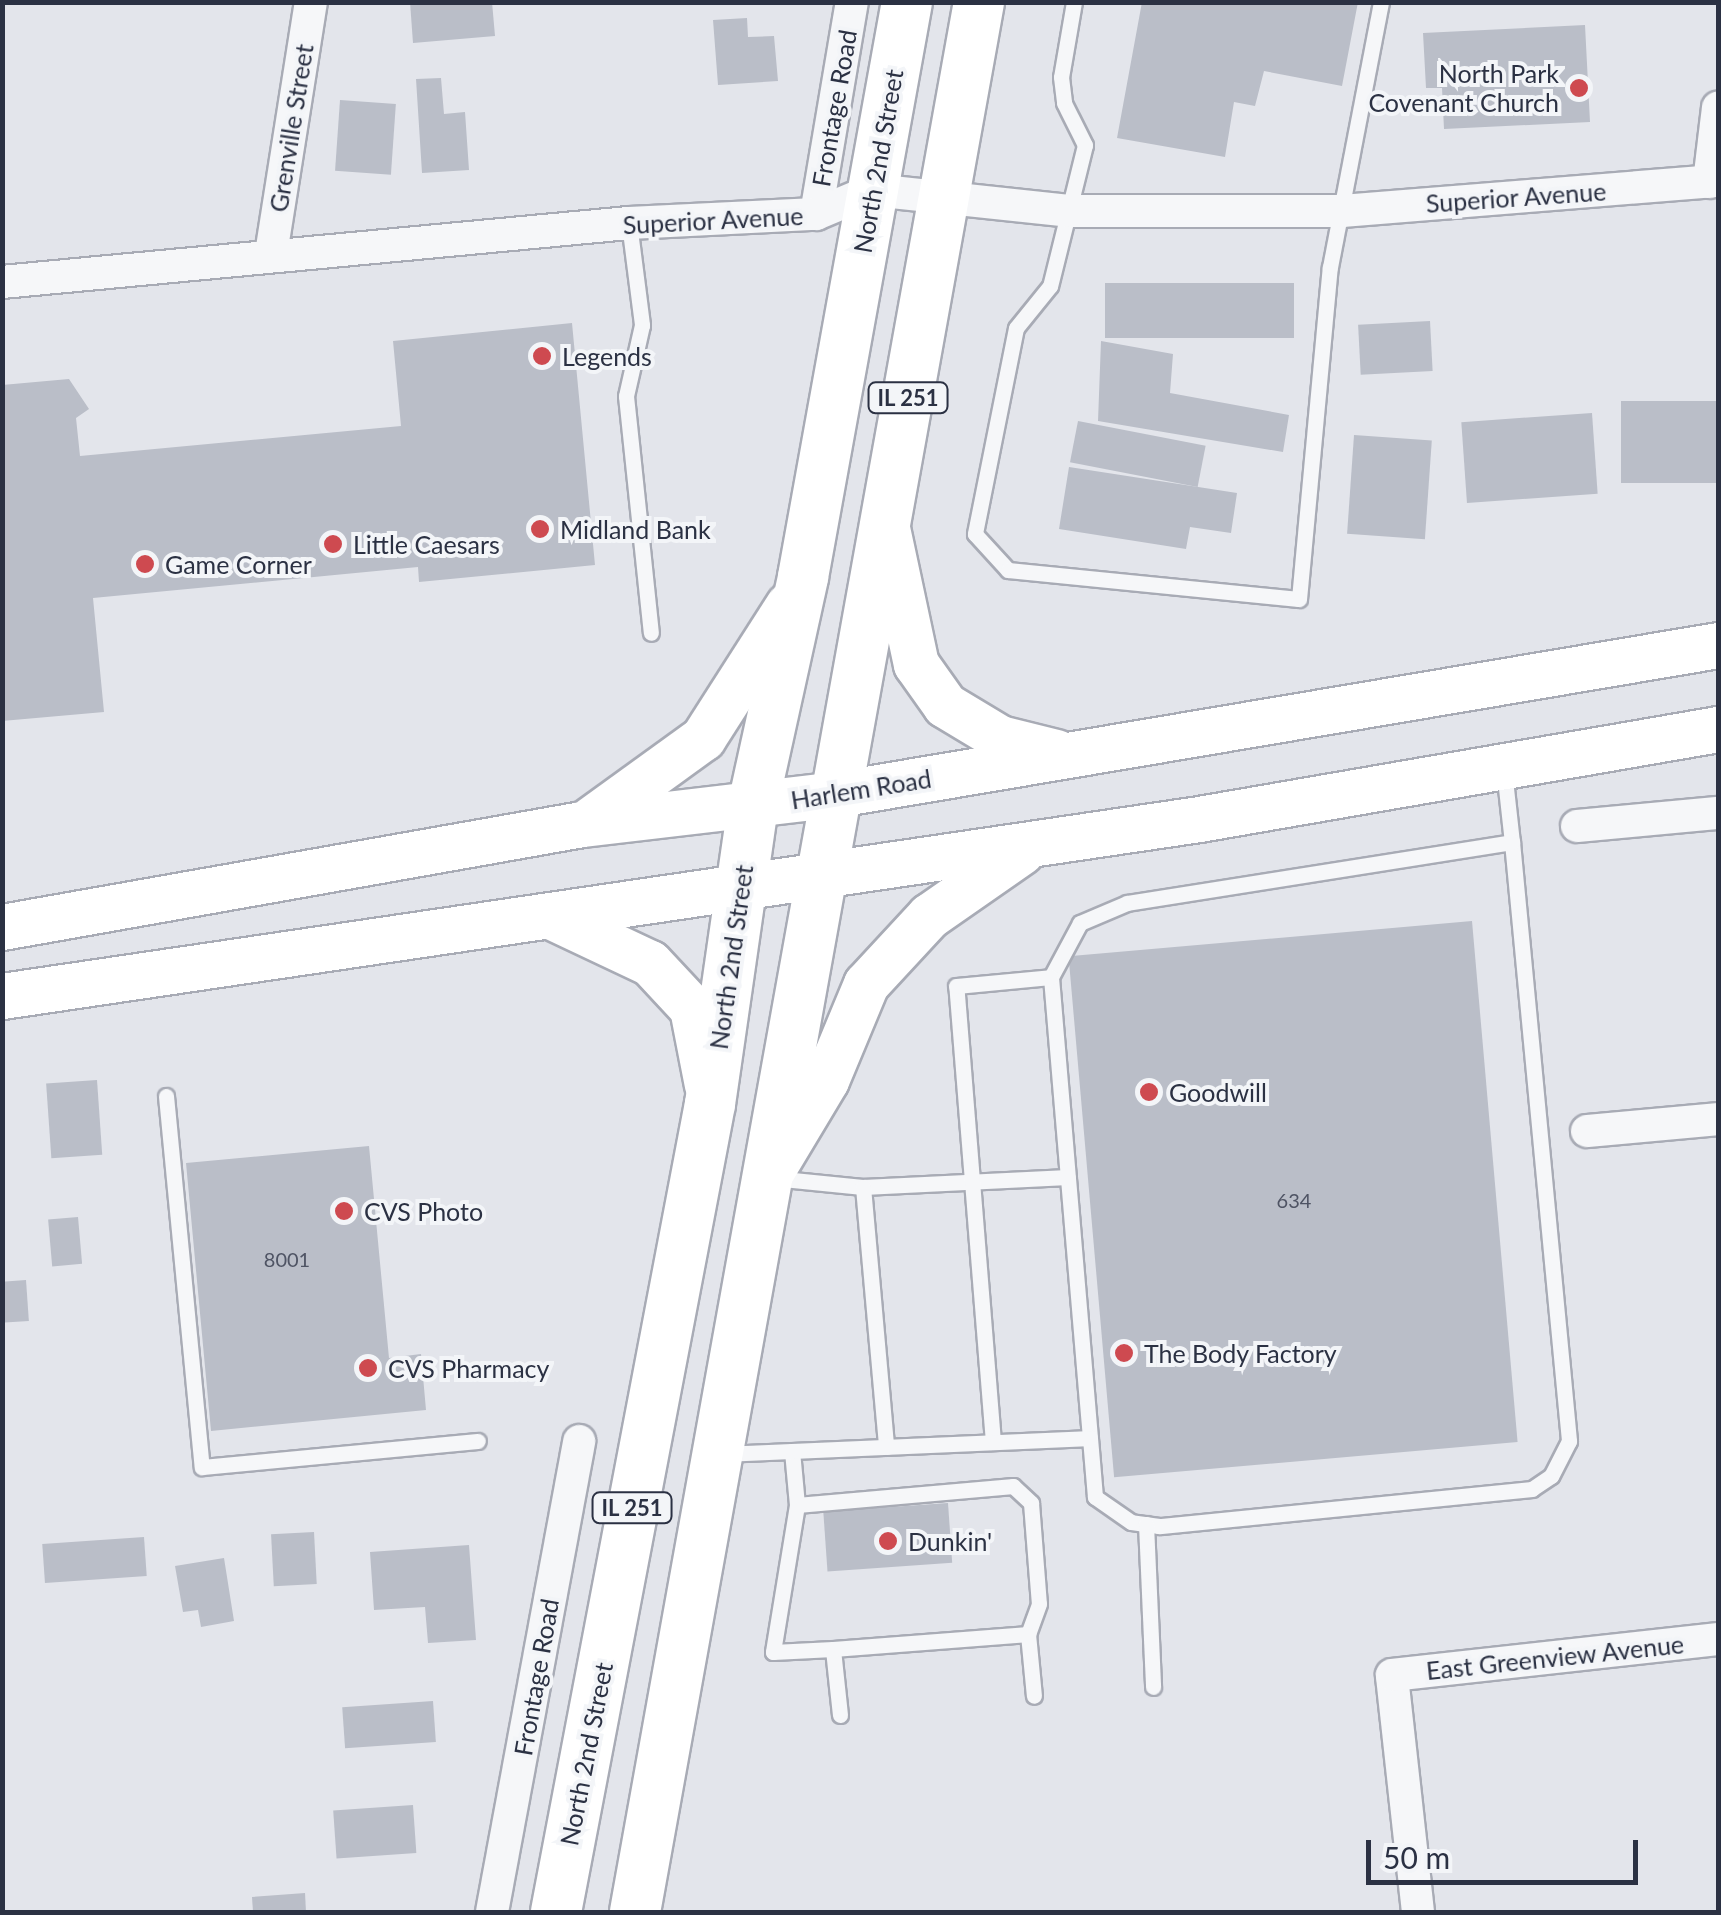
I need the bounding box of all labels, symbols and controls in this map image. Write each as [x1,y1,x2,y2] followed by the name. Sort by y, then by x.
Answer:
[805,27,863,189] street label: Frontage Road
[263,42,319,214] street label: Grenville Street
[1368,59,1559,118] place label: North Park Covenant Church
[847,67,909,255] street label: North 2nd Street
[1568,77,1590,99] marker: North Park Covenant Church
[1424,176,1608,218] street label: Superior Avenue
[621,200,805,240] street label: Superior Avenue
[562,341,652,371] place label: Legends
[531,345,553,367] marker: Legends
[866,381,950,415] road number: IL 251
[560,514,711,544] place label: Midland Bank
[529,518,551,540] marker: Midland Bank
[353,529,500,559] place label: Little Caesars
[322,533,344,555] marker: Little Caesars
[165,549,312,579] place label: Game Corner
[134,553,156,575] marker: Game Corner
[789,763,933,815] street label: Harlem Road
[703,863,759,1051] street label: North 2nd Street
[1169,1077,1267,1107] place label: Goodwill
[1138,1081,1160,1103] marker: Goodwill
[1277,1188,1311,1212] house number: 634
[364,1196,483,1226] place label: CVS Photo
[333,1200,355,1222] marker: CVS Photo
[264,1247,310,1271] house number: 8001
[1144,1338,1337,1368] place label: The Body Factory
[1113,1342,1135,1364] marker: The Body Factory
[388,1353,549,1383] place label: CVS Pharmacy
[357,1357,379,1379] marker: CVS Pharmacy
[590,1491,674,1525] road number: IL 251
[908,1526,992,1556] place label: Dunkin'
[877,1530,899,1552] marker: Dunkin'
[507,1596,565,1758] street label: Frontage Road
[1424,1628,1686,1686] street label: East Greenview Avenue
[554,1660,618,1848] street label: North 2nd Street
[1371,1820,1644,1882] scale bar
[1383,1839,1450,1875] text: 50 m

